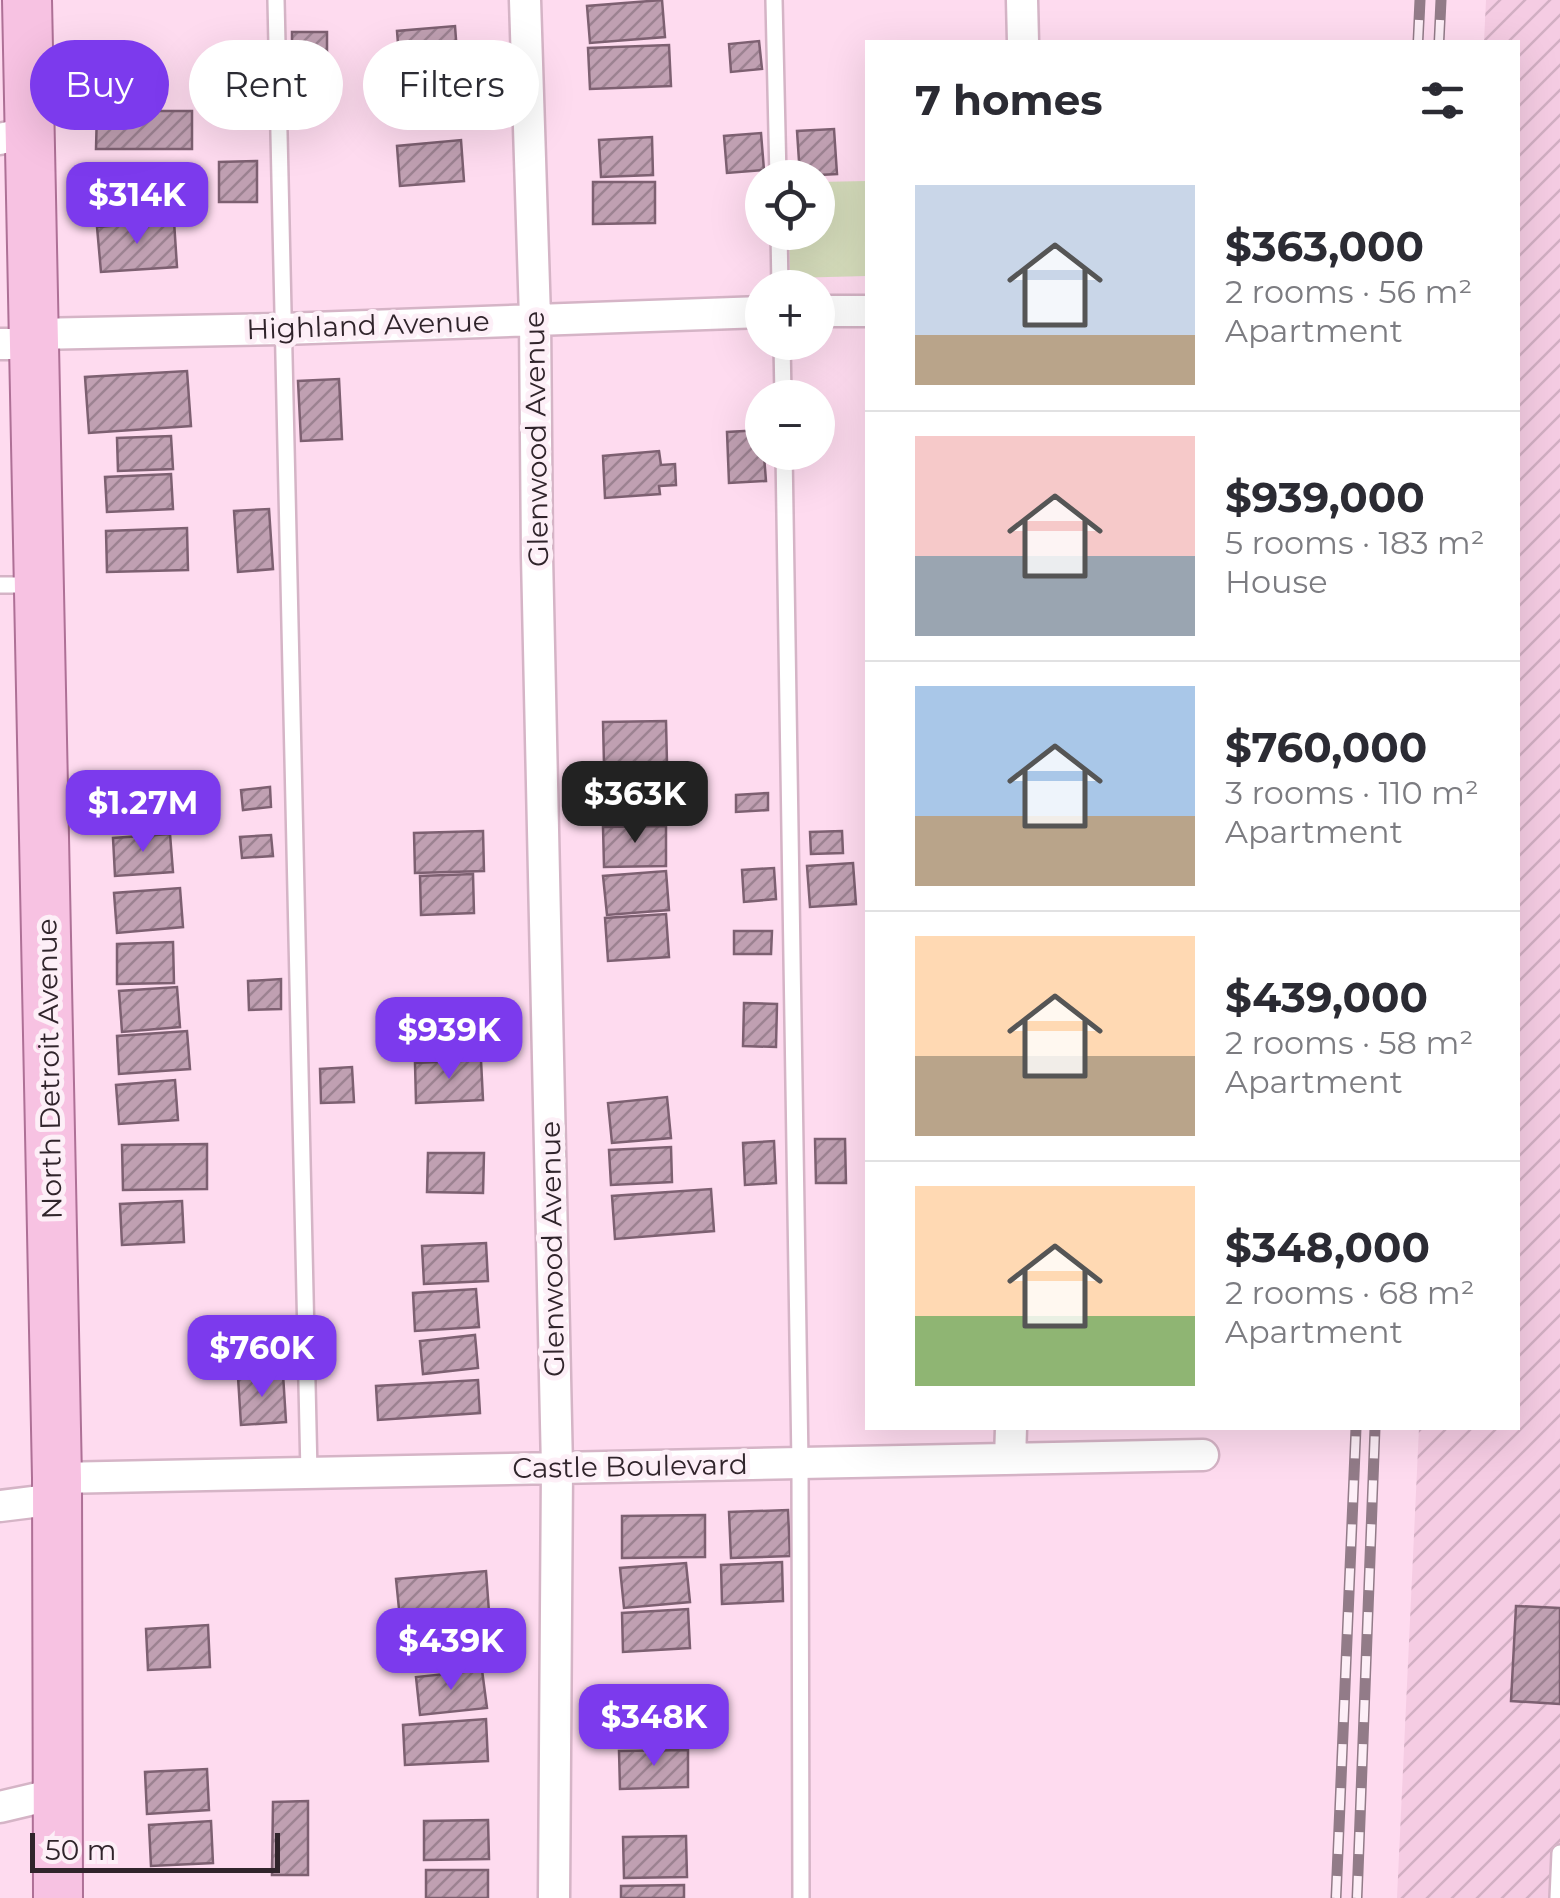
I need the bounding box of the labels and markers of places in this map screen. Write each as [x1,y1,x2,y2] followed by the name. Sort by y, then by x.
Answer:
[67,162,207,247] pin: $314K
[565,761,705,846] pin: $363K
[62,770,224,855] pin: $1.27M
[379,997,519,1082] pin: $939K
[192,1315,332,1400] pin: $760K
[381,1608,521,1693] pin: $439K
[584,1684,724,1769] pin: $348K

